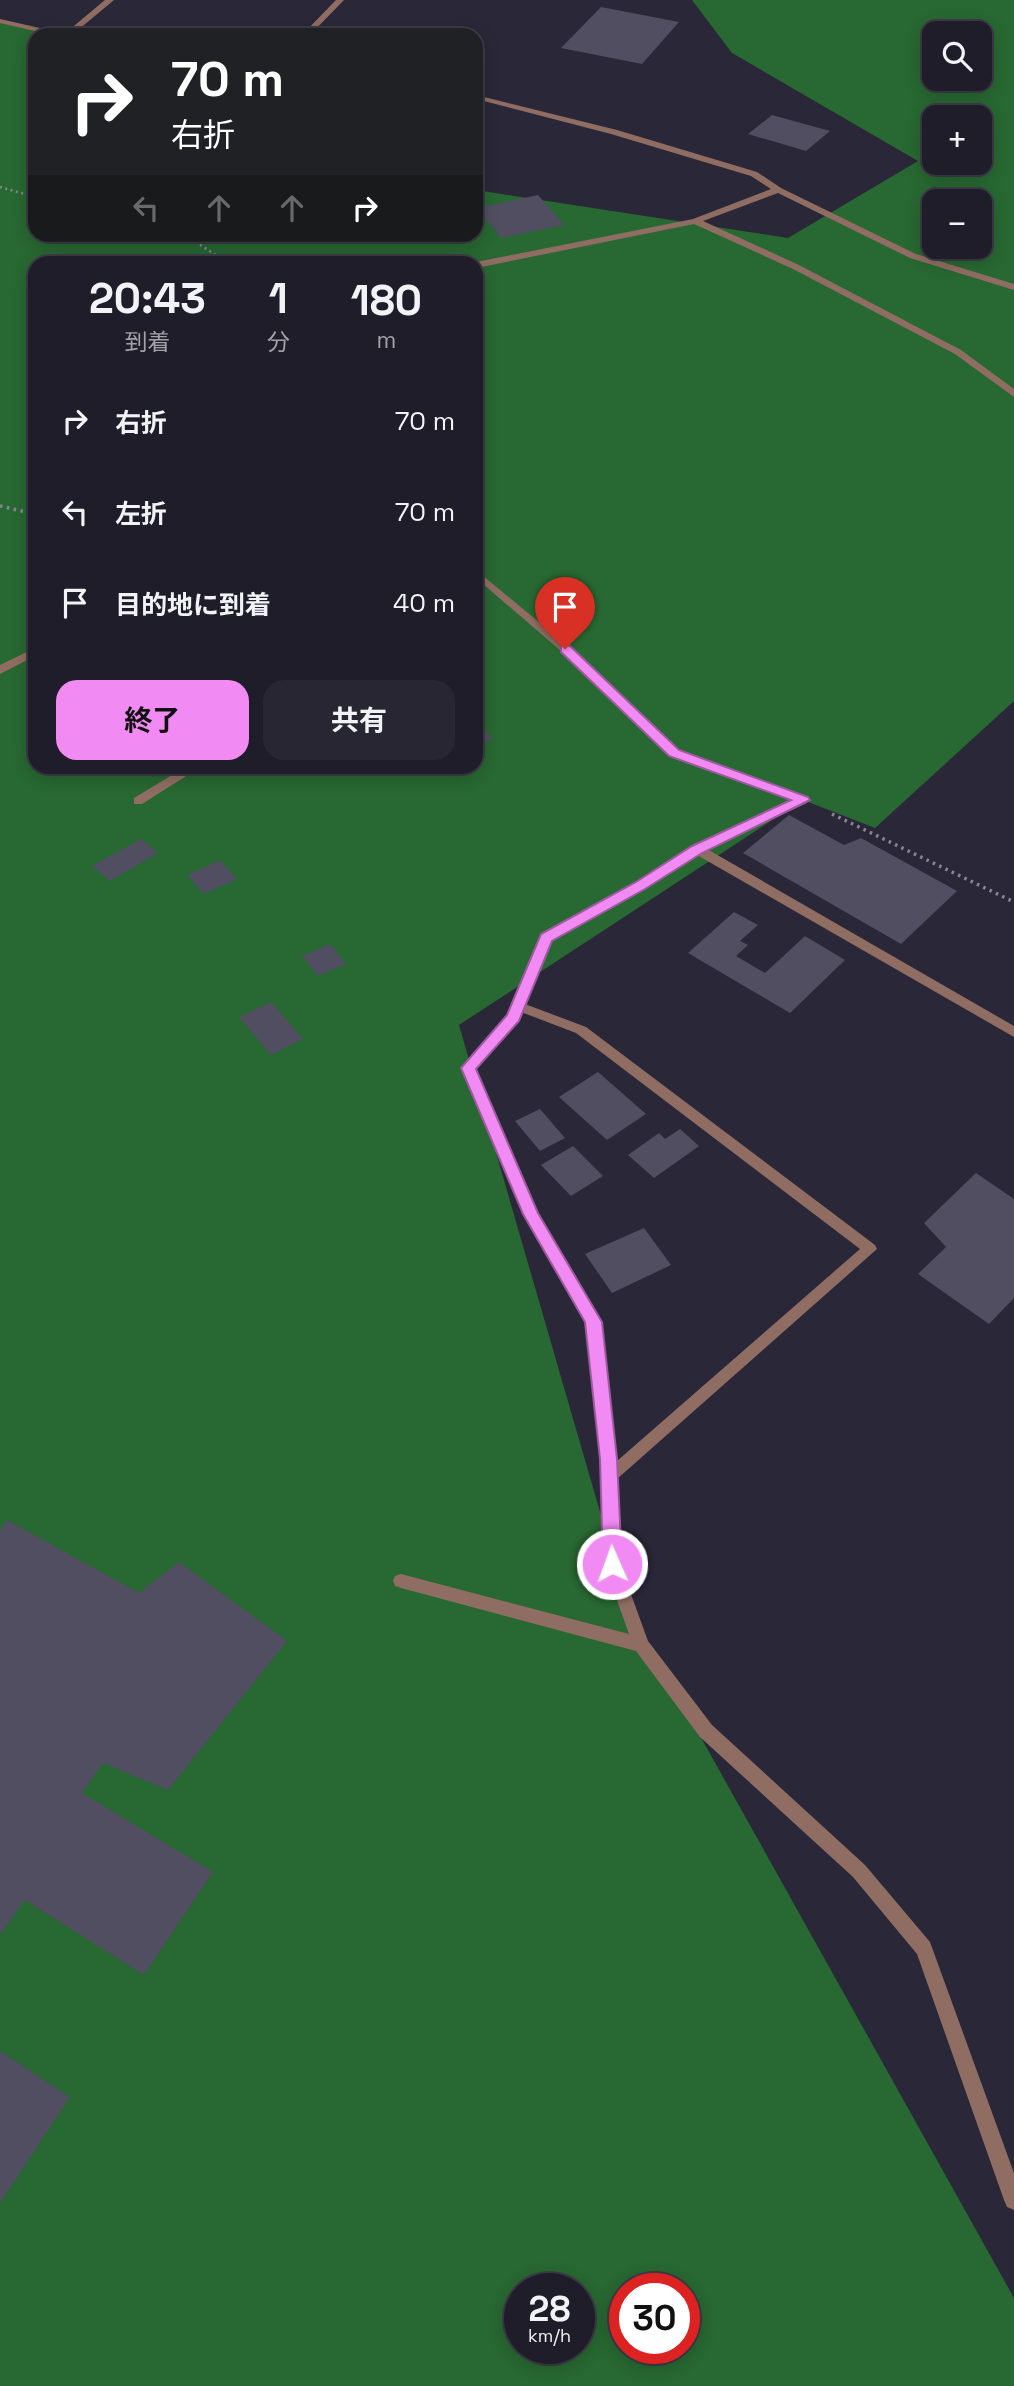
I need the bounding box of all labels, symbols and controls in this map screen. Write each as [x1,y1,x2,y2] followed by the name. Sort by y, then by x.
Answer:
[922,21,992,259] map controls
[922,21,992,91] button: search
[171,48,284,110] text: 70 m
[56,56,147,147] icon: right
[922,105,992,175] button: +
[171,115,235,155] text: 右折
[127,189,165,227] icon: left
[200,189,238,227] icon: ahead
[273,189,311,227] icon: ahead
[346,189,384,227] icon: right
[922,189,992,259] button: −
[89,272,206,325] text: 20:43
[269,272,288,325] text: 1
[351,274,422,327] text: 180
[376,325,396,355] text: m
[124,327,170,357] text: 到着
[267,327,290,357] text: 分
[56,402,94,440] icon: right
[395,404,455,438] text: 70 m
[115,406,167,440] text: 右折
[56,493,94,531] icon: left
[395,495,455,529] text: 70 m
[115,497,167,531] text: 左折
[535,577,595,649] pin
[56,584,94,622] icon: arrive
[393,586,455,620] text: 40 m
[115,588,271,622] text: 目的地に到着
[546,588,584,626] icon: arrive
[56,680,249,760] button: 終了
[263,680,455,760] button: 共有
[575,1527,649,1601] position arrow
[609,2273,700,2364] speed limit sign: 30
[529,2287,570,2331] text: 28
[528,2324,571,2347] text: km/h

